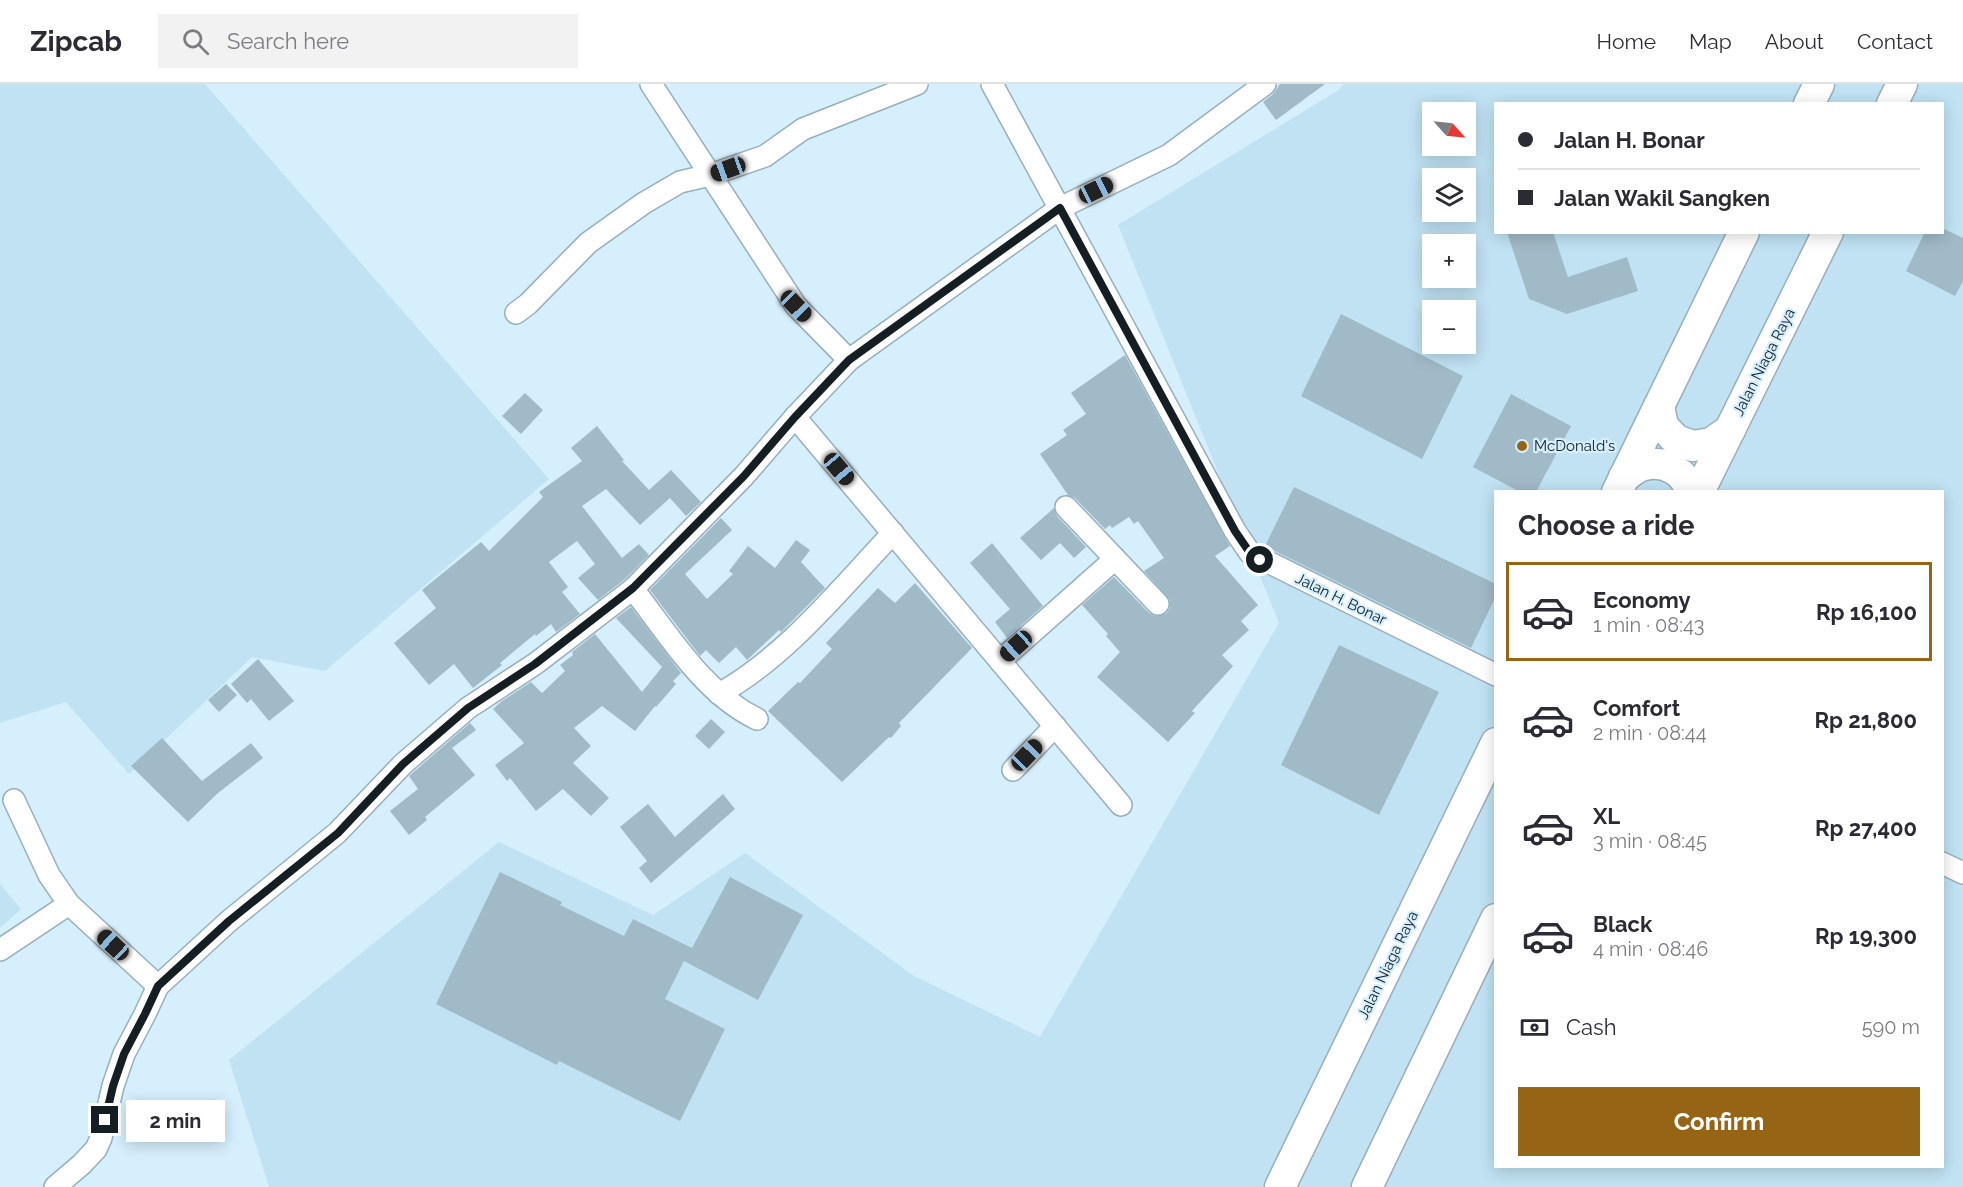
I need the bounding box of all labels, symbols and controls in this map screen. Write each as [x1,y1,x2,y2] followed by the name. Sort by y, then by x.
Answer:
[158,14,578,68] search box
[30,25,122,58] text: Zipcab
[179,25,212,58] icon: search
[227,28,349,54] text: Search here
[1597,29,1656,54] text: Home
[1689,29,1732,54] text: Map
[1765,29,1824,54] text: About
[1857,29,1933,54] text: Contact
[1422,102,1476,156] north arrow
[1422,102,1476,354] map controls
[1554,127,1705,153] text: Jalan H. Bonar
[708,154,748,184] car
[1422,168,1476,222] button: layers
[1076,174,1116,206] car
[1554,185,1770,211] text: Jalan Wakil Sangken
[1422,234,1476,288] button: +
[777,287,815,325] car
[1422,300,1476,354] button: −
[1729,305,1799,419] street label: Jalan Niaga Raya
[1534,437,1615,455] place label: McDonald's
[1515,439,1529,453] marker: McDonald's
[821,449,857,489] car
[1518,510,1694,541] text: Choose a ride
[1246,546,1273,573] route start
[1293,569,1390,629] street label: Jalan H. Bonar
[1521,585,1575,639] icon: car
[1593,587,1691,613] text: Economy
[1816,599,1917,625] text: Rp 16,100
[1593,613,1705,637] text: 1 min · 08:43
[997,627,1035,665] car
[1521,693,1575,747] icon: car
[1593,695,1680,721] text: Comfort
[1815,707,1917,733] text: Rp 21,800
[1593,721,1707,745] text: 2 min · 08:44
[1008,736,1046,774] car
[1521,801,1575,855] icon: car
[1593,803,1620,829] text: XL
[1815,815,1917,841] text: Rp 27,400
[1593,829,1707,853] text: 3 min · 08:45
[1354,908,1422,1022] street label: Jalan Niaga Raya
[1521,909,1575,963] icon: car
[1593,911,1652,937] text: Black
[1815,923,1917,949] text: Rp 19,300
[94,926,132,964] car
[1593,937,1708,961] text: 4 min · 08:46
[1518,1011,1551,1044] icon: cash
[1566,1014,1617,1040] text: Cash
[1862,1015,1920,1039] text: 590 m
[1518,1087,1920,1156] button: Confirm
[126,1099,225,1141] callout: 2 min
[91,1106,118,1133] route end
[150,1109,201,1133] text: 2 min

